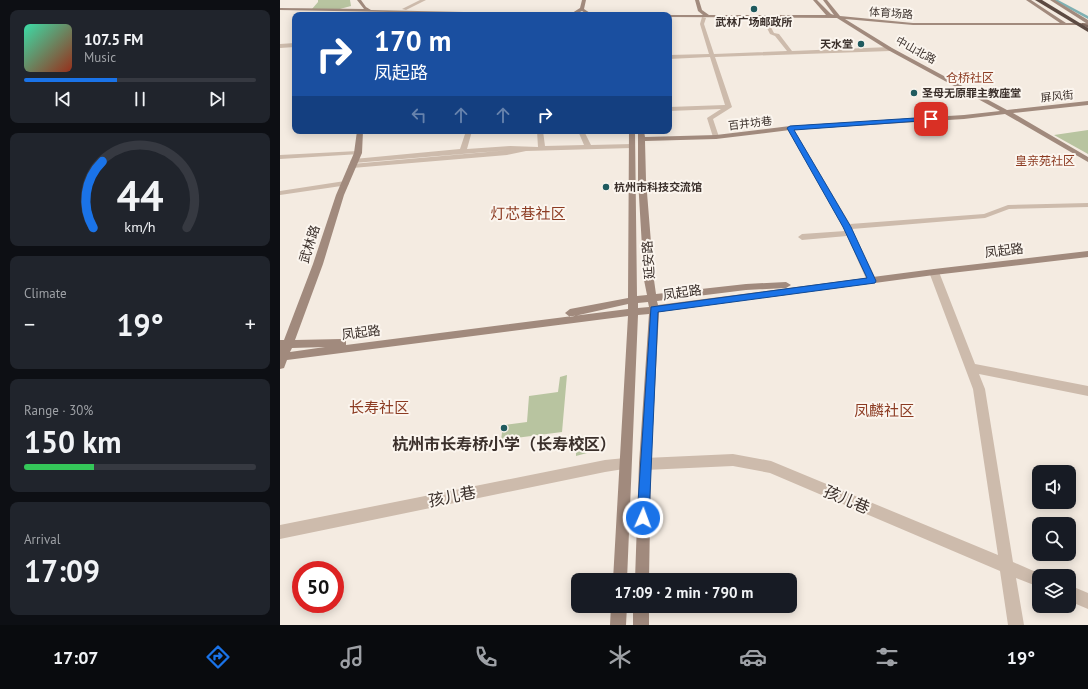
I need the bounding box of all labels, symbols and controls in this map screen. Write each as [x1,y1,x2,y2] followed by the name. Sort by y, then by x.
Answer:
[749,4,759,14] marker: 武林广场邮政所
[869,4,913,22] street label: 体育场路
[716,15,793,29] place label: 武林广场邮政所
[374,22,451,59] text: 170 m
[308,28,360,80] icon: right
[84,30,143,49] text: 107.5 FM
[893,33,939,67] street label: 中山北路
[820,37,853,51] place label: 天水堂
[856,39,866,49] marker: 天水堂
[84,49,116,66] text: Music
[374,61,428,84] text: 凤起路
[946,70,994,85] district label: 仓桥社区
[922,86,1021,100] place label: 圣母无原罪主教座堂
[1040,87,1074,105] street label: 屏风街
[52,88,74,110] icon: previous
[129,88,151,110] icon: pause
[206,88,228,110] icon: next
[909,88,919,98] marker: 圣母无原罪主教座堂
[914,102,948,136] pin
[408,104,430,126] icon: left
[450,104,472,126] icon: ahead
[492,104,514,126] icon: ahead
[534,104,556,126] icon: right
[920,108,942,130] icon: arrive
[727,113,773,133] street label: 百井坊巷
[1015,153,1075,168] district label: 皇亲苑社区
[116,168,164,221] text: 44
[614,180,702,194] place label: 杭州市科技交流馆
[601,182,611,192] marker: 杭州市科技交流馆
[490,204,566,223] district label: 灯芯巷社区
[124,216,156,235] text: km/h
[295,223,324,265] street label: 武林路
[639,240,658,280] street label: 延安路
[984,240,1024,261] street label: 凤起路
[662,281,703,304] street label: 凤起路
[24,285,67,302] text: Climate
[116,305,164,344] text: 19°
[24,310,35,338] text: −
[245,310,256,338] text: +
[341,322,381,343] street label: 凤起路
[349,398,409,417] district label: 长寿社区
[854,401,914,420] district label: 凤麟社区
[24,402,93,419] text: Range · 30%
[24,422,122,461] text: 150 km
[499,423,509,433] marker: 杭州市长寿桥小学（长寿校区）
[392,434,616,454] place label: 杭州市长寿桥小学（长寿校区）
[1032,465,1076,613] map controls
[1032,465,1076,509] button: sound
[821,480,873,518] street label: 孩儿巷
[427,482,477,510] street label: 孩儿巷
[622,497,664,539] position arrow
[1032,517,1076,561] button: search
[24,531,60,548] text: Arrival
[24,551,100,590] text: 17:09
[292,561,344,613] speed limit sign: 50
[1032,569,1076,613] button: layers
[615,583,753,602] text: 17:09 · 2 min · 790 m
[204,643,232,671] icon: directions
[338,643,366,671] icon: music
[472,643,500,671] icon: phone
[606,643,634,671] icon: climate
[739,643,767,671] icon: car
[873,643,901,671] icon: filters
[53,646,99,669] text: 17:07
[1007,646,1035,669] text: 19°

